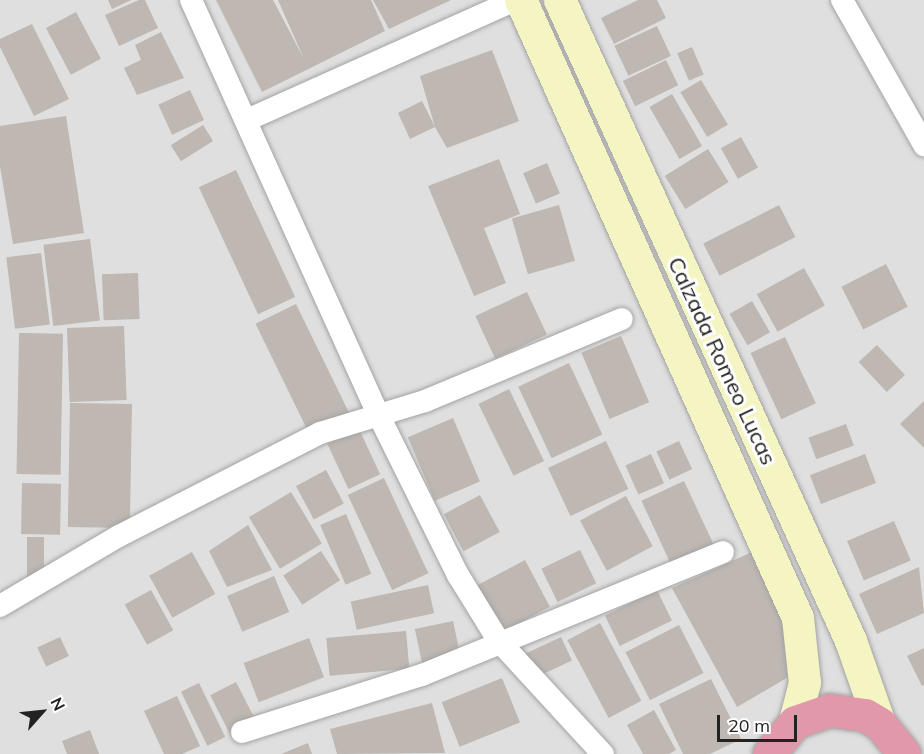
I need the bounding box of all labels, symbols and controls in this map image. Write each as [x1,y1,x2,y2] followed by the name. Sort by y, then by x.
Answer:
[662,253,782,469] street label: Calzada Romeo Lucas
[12,682,72,742] north arrow
[46,694,70,714] text: N
[720,703,800,741] scale bar
[728,714,770,737] text: 20 m

